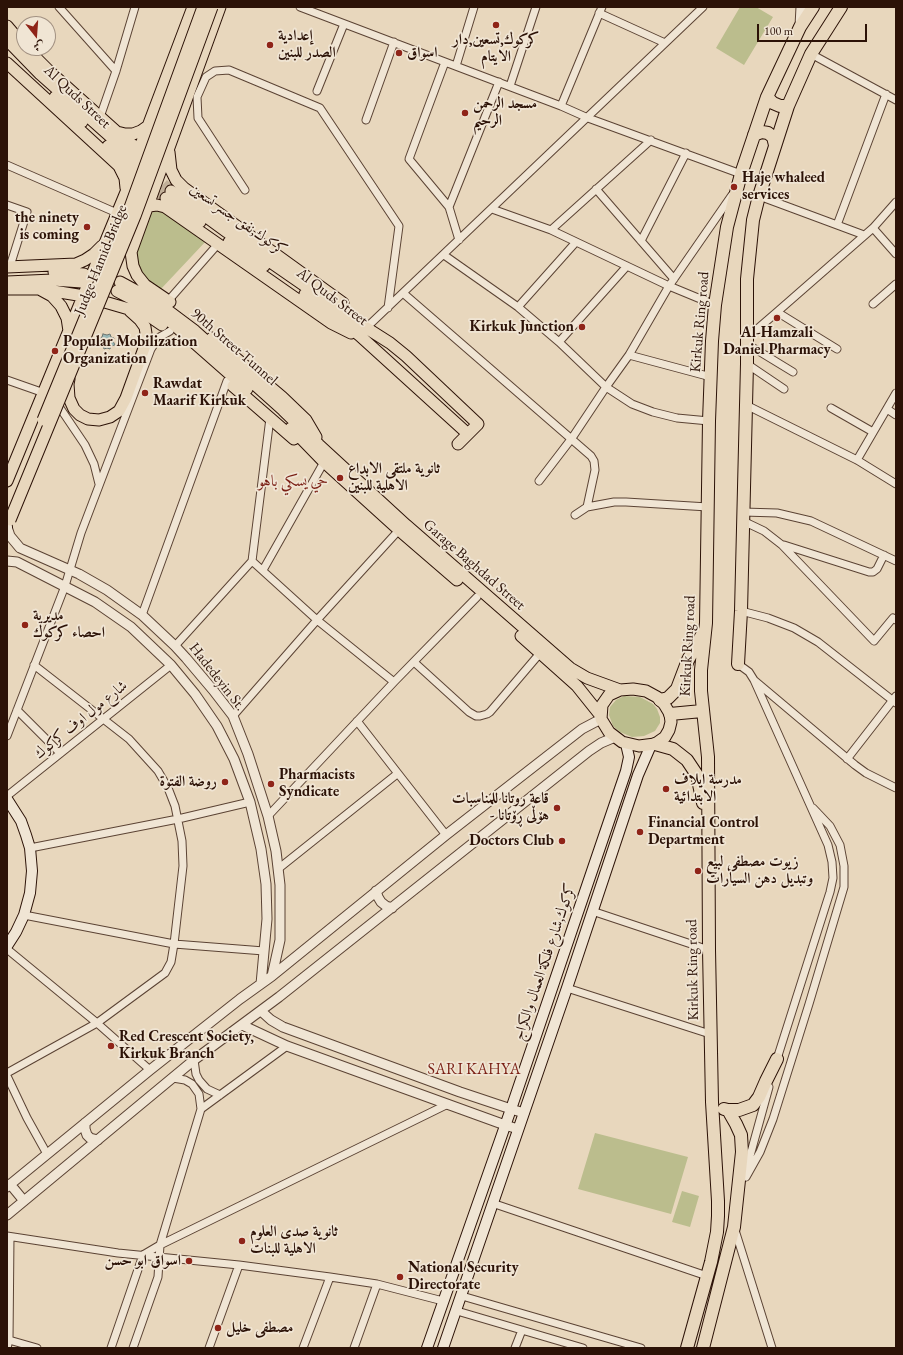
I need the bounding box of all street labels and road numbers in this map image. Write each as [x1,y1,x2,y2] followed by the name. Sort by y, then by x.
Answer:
[40,62,114,132] street label: Al Quds Street
[186,180,290,260] street label: كركوك,نفق جسر تسعين
[71,202,131,318] street label: Judge Hamid Bridge
[293,264,371,330] street label: Al Quds Street
[687,271,713,373] street label: Kirkuk Ring road
[187,304,281,390] street label: 90th Street Tunnel
[419,516,529,614] street label: Garage Baghdad Street
[676,595,700,697] street label: Kirkuk Ring road
[185,639,249,715] street label: Hadedeyin St.
[31,677,131,763] street label: شارع مول اوف كركوك
[510,881,580,1043] street label: كركوك,شارع فلكة العمال والكراج
[683,919,703,1021] street label: Kirkuk Ring road

